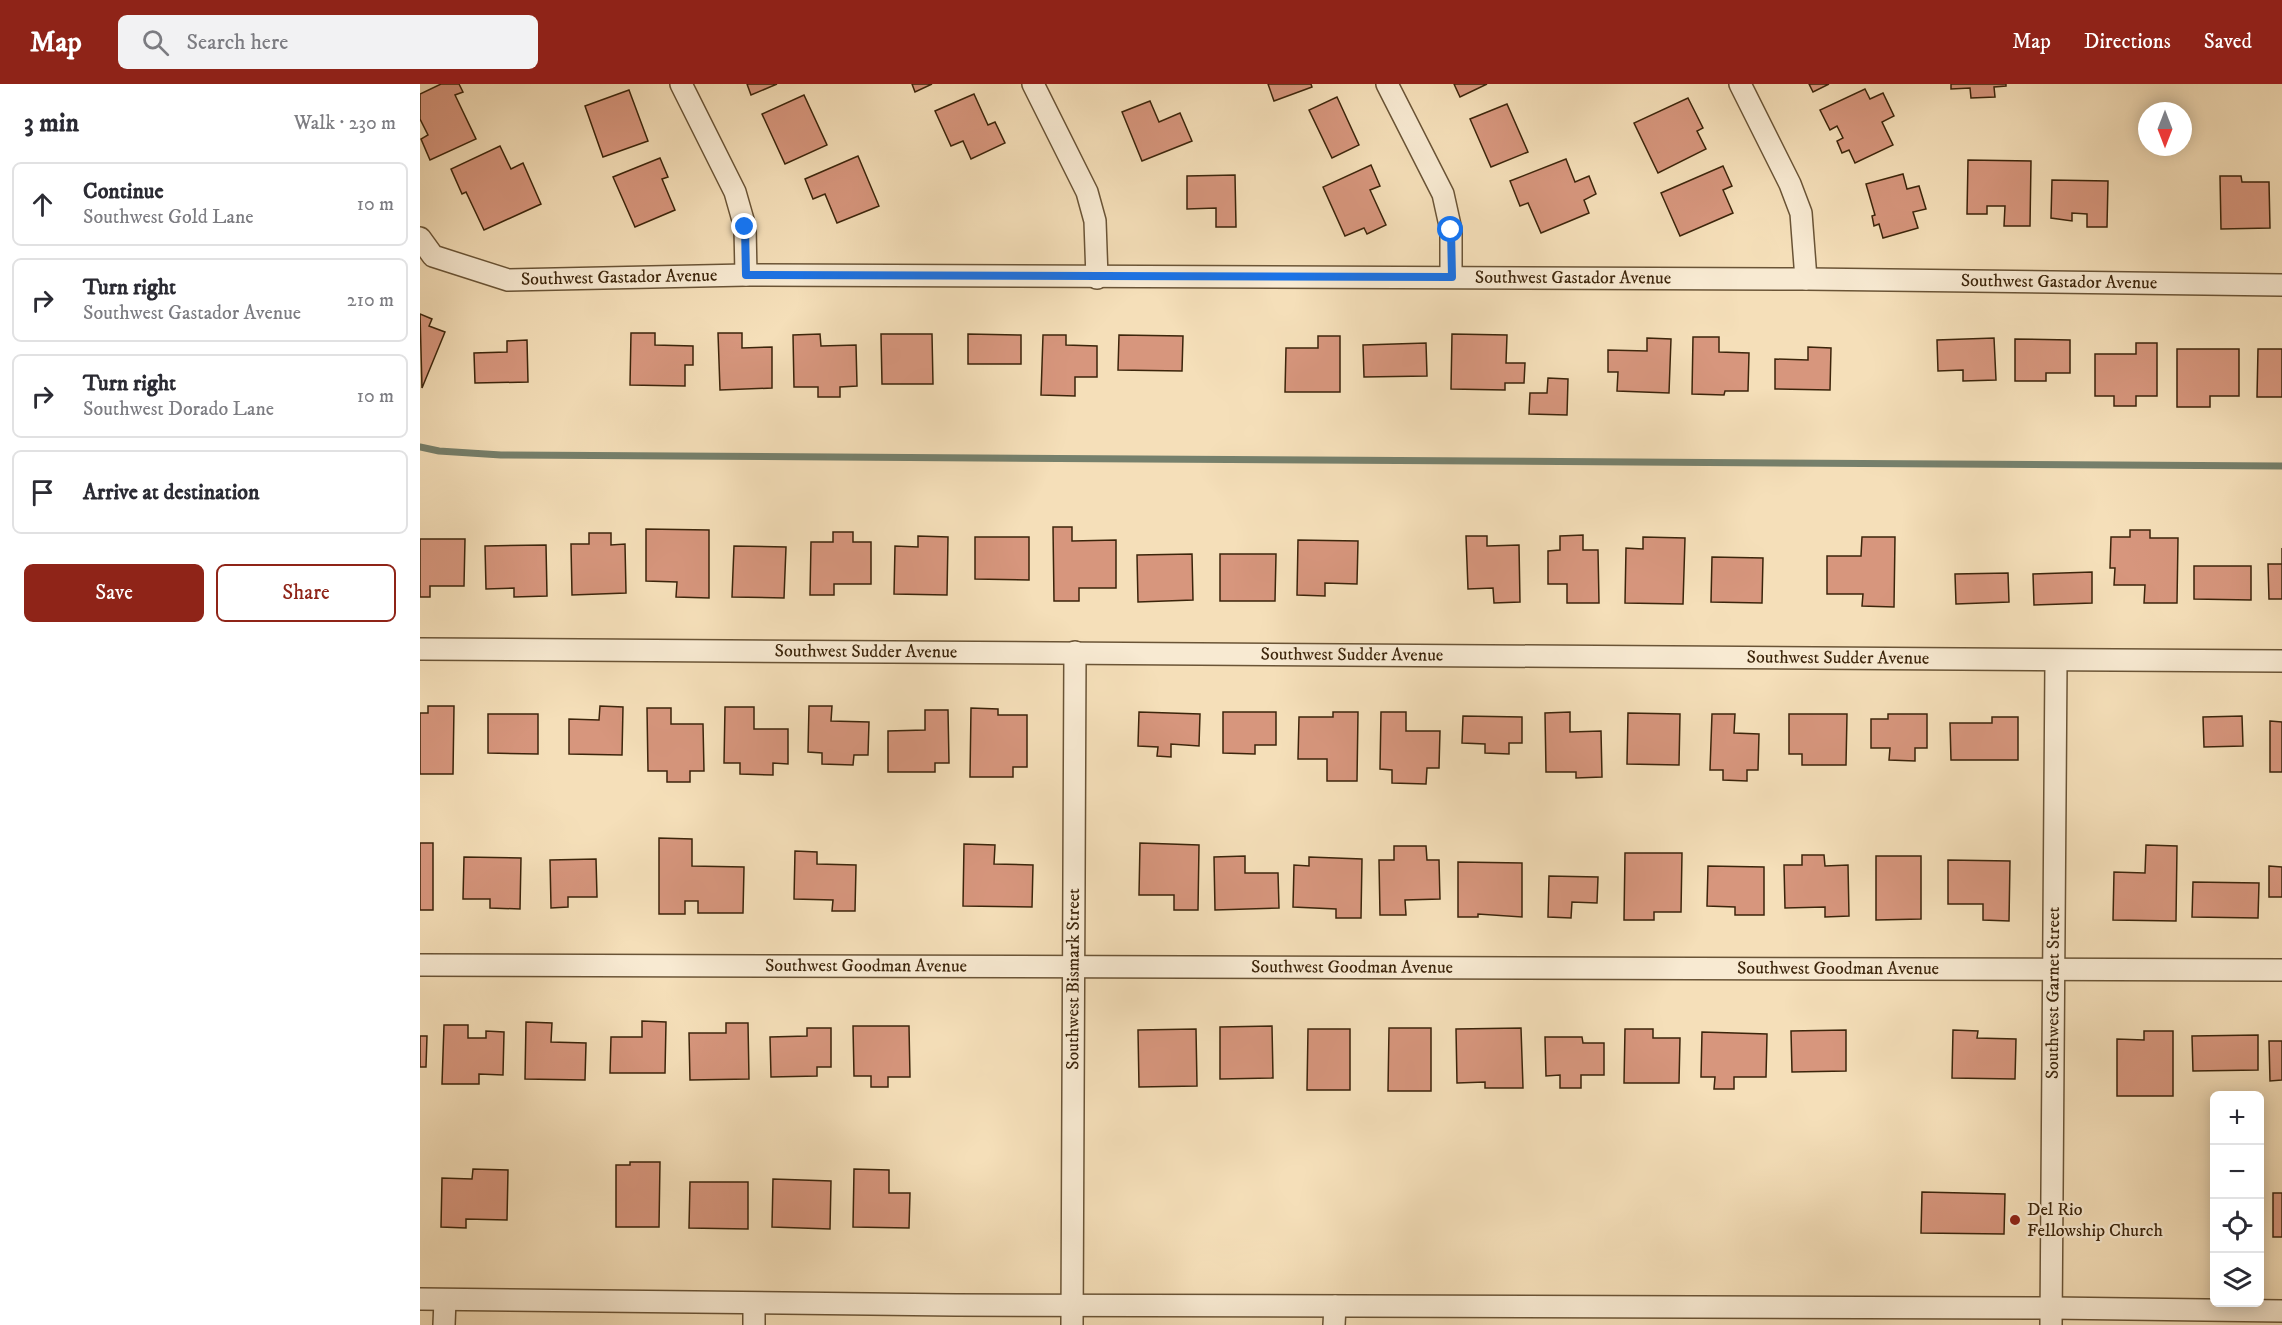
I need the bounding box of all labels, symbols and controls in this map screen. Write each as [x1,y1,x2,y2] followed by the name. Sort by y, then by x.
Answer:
[118,15,538,69] search box
[30,25,82,60] text: Map
[139,26,172,59] icon: search
[187,29,288,56] text: Search here
[2012,29,2051,55] text: Map
[2084,29,2171,55] text: Directions
[2204,29,2252,55] text: Saved
[2138,102,2192,156] north arrow
[24,107,79,140] text: 3 min
[294,111,396,136] text: Walk · 230 m
[83,178,164,205] text: Continue
[26,188,59,221] icon: ahead
[357,192,394,217] text: 10 m
[83,205,254,230] text: Southwest Gold Lane
[731,213,757,239] route end
[1437,216,1463,242] route start
[521,265,717,291] street label: Southwest Gastador Avenue
[1475,267,1671,289] street label: Southwest Gastador Avenue
[1961,270,2157,294] street label: Southwest Gastador Avenue
[83,274,176,301] text: Turn right
[26,284,59,317] icon: right
[347,288,394,313] text: 210 m
[83,301,301,326] text: Southwest Gastador Avenue
[83,370,176,397] text: Turn right
[26,380,59,413] icon: right
[357,384,394,409] text: 10 m
[83,397,274,422] text: Southwest Dorado Lane
[26,476,59,509] icon: arrive
[83,479,260,506] text: Arrive at destination
[24,564,204,622] button: Save
[216,564,396,622] button: Share
[775,640,957,663] street label: Southwest Sudder Avenue
[1261,643,1443,667] street label: Southwest Sudder Avenue
[1747,647,1929,670] street label: Southwest Sudder Avenue
[1062,888,1085,1070] street label: Southwest Bismark Street
[2042,906,2065,1079] street label: Southwest Garnet Street
[765,955,967,977] street label: Southwest Goodman Avenue
[1251,956,1453,979] street label: Southwest Goodman Avenue
[1737,958,1939,980] street label: Southwest Goodman Avenue
[2210,1091,2264,1307] map controls
[2210,1091,2264,1145] button: +
[2210,1145,2264,1199] button: −
[2027,1199,2163,1242] place label: Del Rio Fellowship Church
[2210,1199,2264,1253] button: locate
[2008,1213,2022,1227] marker: Del Rio Fellowship Church
[2210,1253,2264,1307] button: layers

